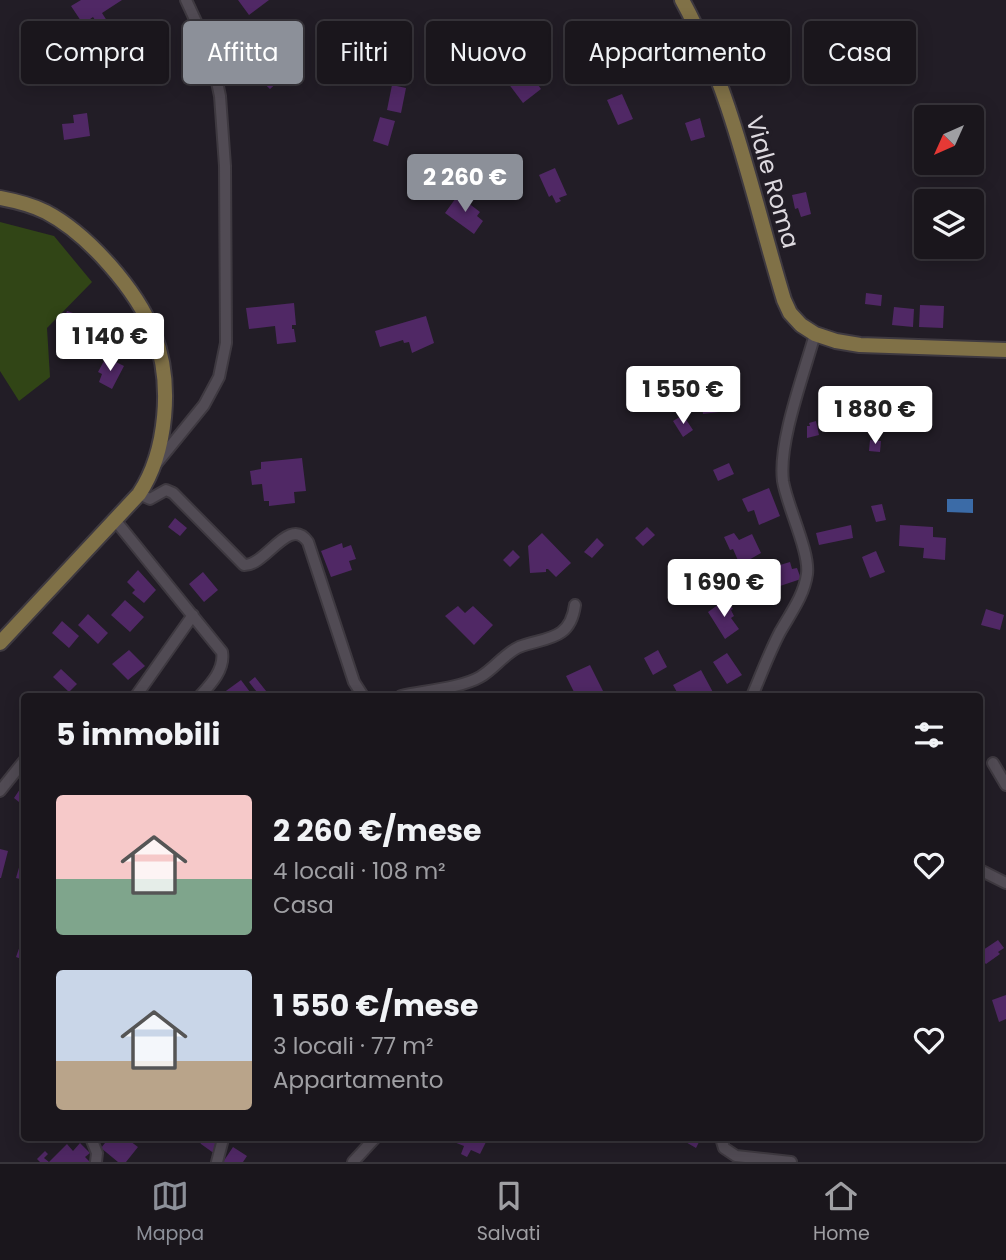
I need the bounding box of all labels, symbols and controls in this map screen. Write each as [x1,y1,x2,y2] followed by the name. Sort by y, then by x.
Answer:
[21,21,169,84] chip: Compra
[183,21,303,84] chip: Affitta
[317,21,412,84] chip: Filtri
[426,21,551,84] chip: Nuovo
[565,21,790,84] chip: Appartamento
[804,21,916,84] chip: Casa
[914,105,984,175] north arrow
[914,105,984,259] map controls
[738,112,808,252] street label: Viale Roma
[400,154,530,214] pin: 2 260 €
[423,161,507,193] text: 2 260 €
[914,189,984,259] button: layers
[45,314,175,373] pin: 1 140 €
[72,320,148,352] text: 1 140 €
[618,366,748,426] pin: 1 550 €
[642,373,724,405] text: 1 550 €
[810,386,940,446] pin: 1 880 €
[834,393,916,425] text: 1 880 €
[659,560,789,619] pin: 1 690 €
[684,566,764,598] text: 1 690 €
[56,713,220,756] text: 5 immobili
[910,716,948,754] icon: filters
[273,809,482,852] text: 2 260 €/mese
[112,823,196,907] icon: home
[910,846,948,884] icon: heart
[273,855,446,887] text: 4 locali · 108 m²
[273,889,334,921] text: Casa
[273,984,479,1027] text: 1 550 €/mese
[112,998,196,1082] icon: home
[910,1021,948,1059] icon: heart
[273,1030,434,1062] text: 3 locali · 77 m²
[273,1064,443,1096] text: Appartamento
[136,1177,204,1248] tab: Mappa
[477,1177,540,1248] tab: Salvati
[813,1177,870,1248] tab: Home

